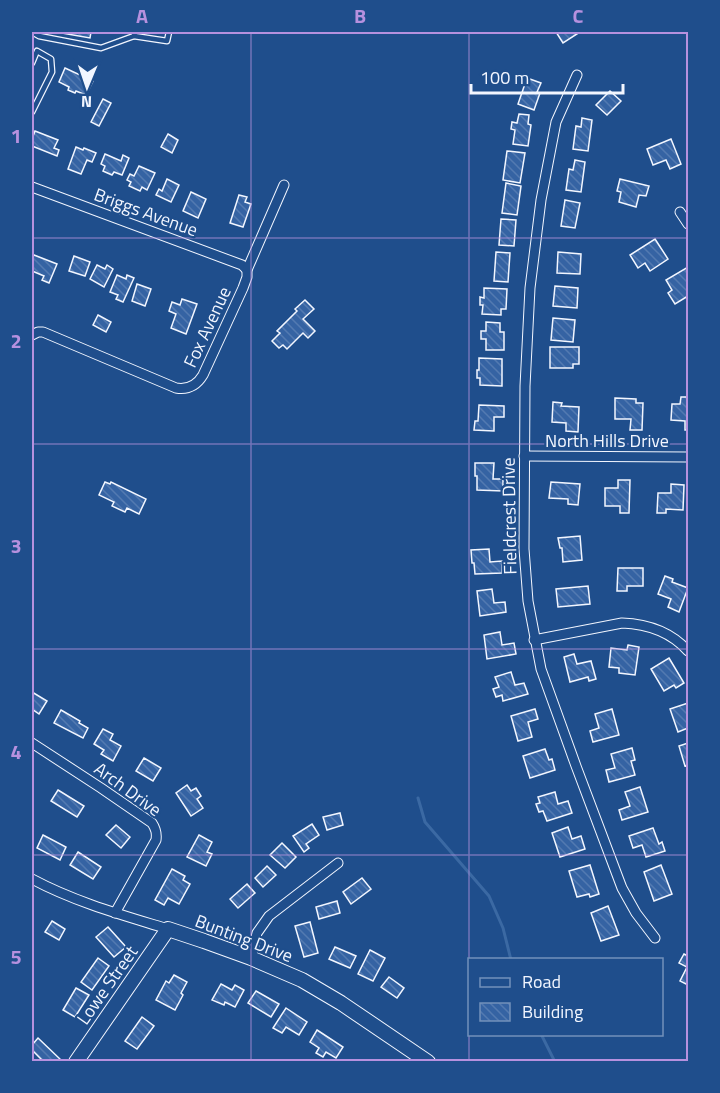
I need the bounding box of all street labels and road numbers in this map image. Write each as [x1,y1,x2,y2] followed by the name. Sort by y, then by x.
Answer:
[90,181,202,243] street label: Briggs Avenue
[176,282,238,372] street label: Fox Avenue
[545,427,669,454] street label: North Hills Drive
[494,457,524,575] street label: Fieldcrest Drive
[89,755,167,823] street label: Arch Drive
[191,907,297,969] street label: Bunting Drive
[70,939,145,1030] street label: Lowe Street

